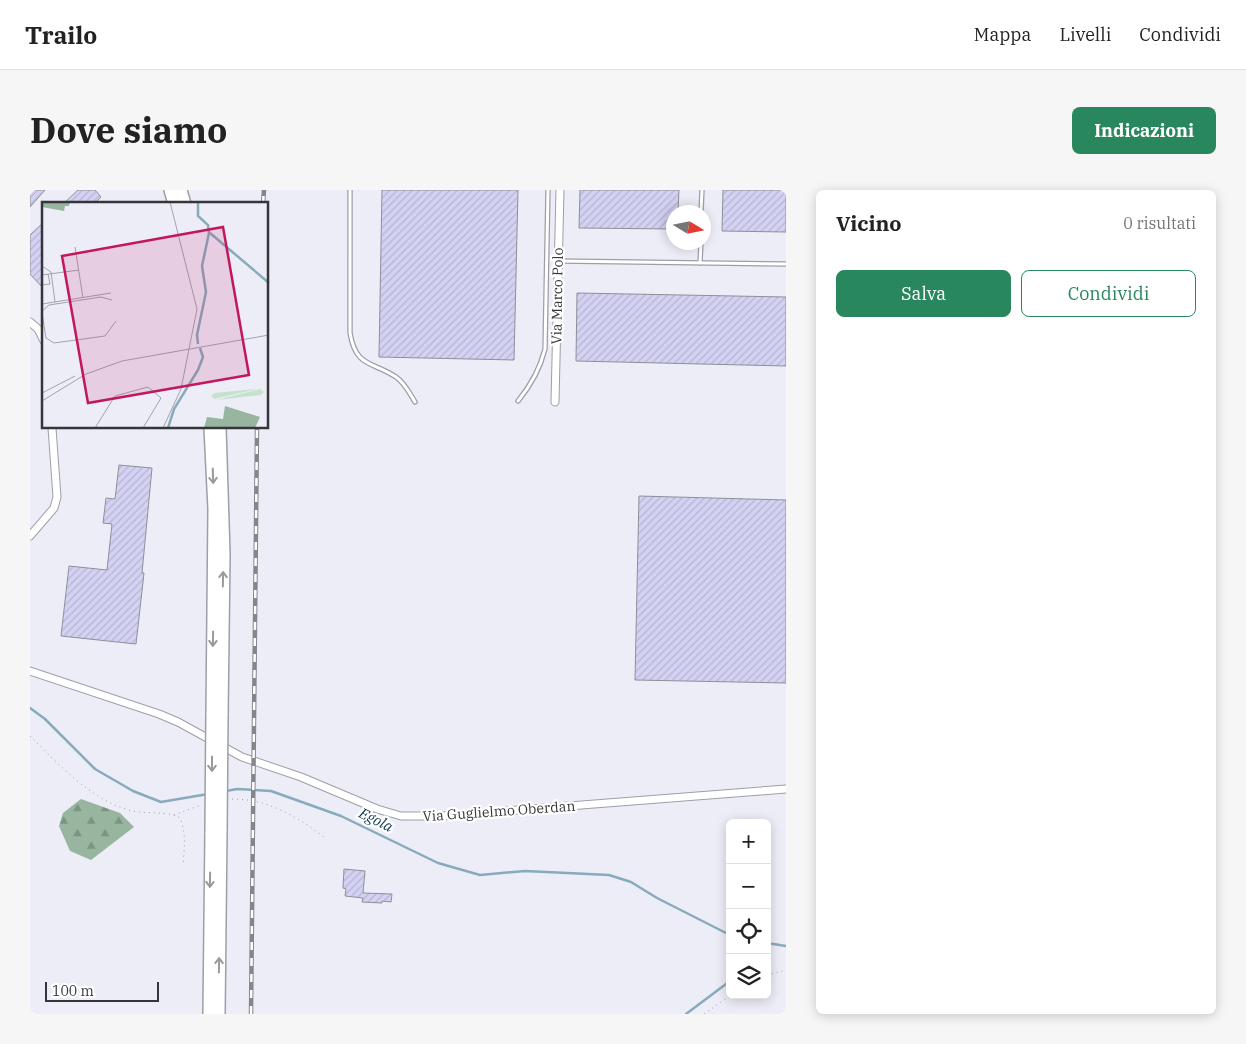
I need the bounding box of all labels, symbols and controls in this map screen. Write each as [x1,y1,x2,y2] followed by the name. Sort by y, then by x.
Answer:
[25,19,97,51] text: Trailo
[974,23,1031,46] text: Mappa
[1059,23,1111,46] text: Livelli
[1139,23,1221,46] text: Condividi
[30,107,227,153] text: Dove siamo
[1072,107,1216,154] button: Indicazioni
[42,202,269,429] inset map
[666,205,711,250] north arrow
[836,209,902,237] text: Vicino
[1123,213,1196,233] text: 0 risultati
[547,247,567,345] street label: Via Marco Polo
[836,270,1011,317] button: Salva
[1021,270,1196,317] button: Condividi
[208,468,218,484] one-way arrow
[218,571,228,587] one-way arrow
[208,630,217,646] one-way arrow
[207,756,217,772] one-way arrow
[422,797,576,825] street label: Via Guglielmo Oberdan
[355,803,397,836] water label: Egola
[726,819,771,999] map controls
[726,819,771,864] button: +
[726,864,771,909] button: −
[206,872,215,888] one-way arrow
[726,909,771,954] button: locate
[726,954,771,999] button: layers
[214,958,224,974] one-way arrow
[45,979,159,1002] scale bar
[52,982,94,1000] text: 100 m

